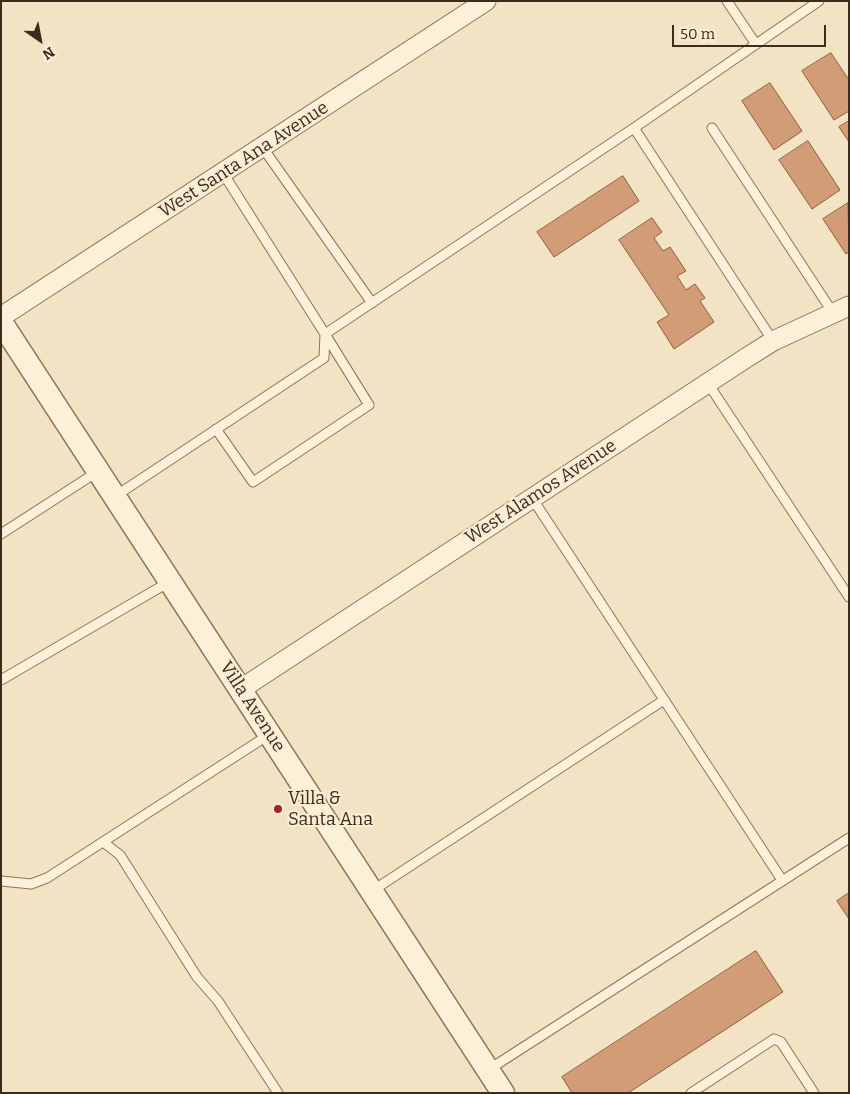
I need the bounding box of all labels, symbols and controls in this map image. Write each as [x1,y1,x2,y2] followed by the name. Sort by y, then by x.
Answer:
[15,15,65,65] north arrow
[675,15,829,47] scale bar
[680,25,715,43] text: 50 m
[39,43,58,63] text: N
[155,97,333,223] street label: West Santa Ana Avenue
[461,435,621,549] street label: West Alamos Avenue
[215,658,289,756] street label: Villa Avenue
[288,788,373,831] place label: Villa & Santa Ana
[272,803,284,815] marker: Villa & Santa Ana

